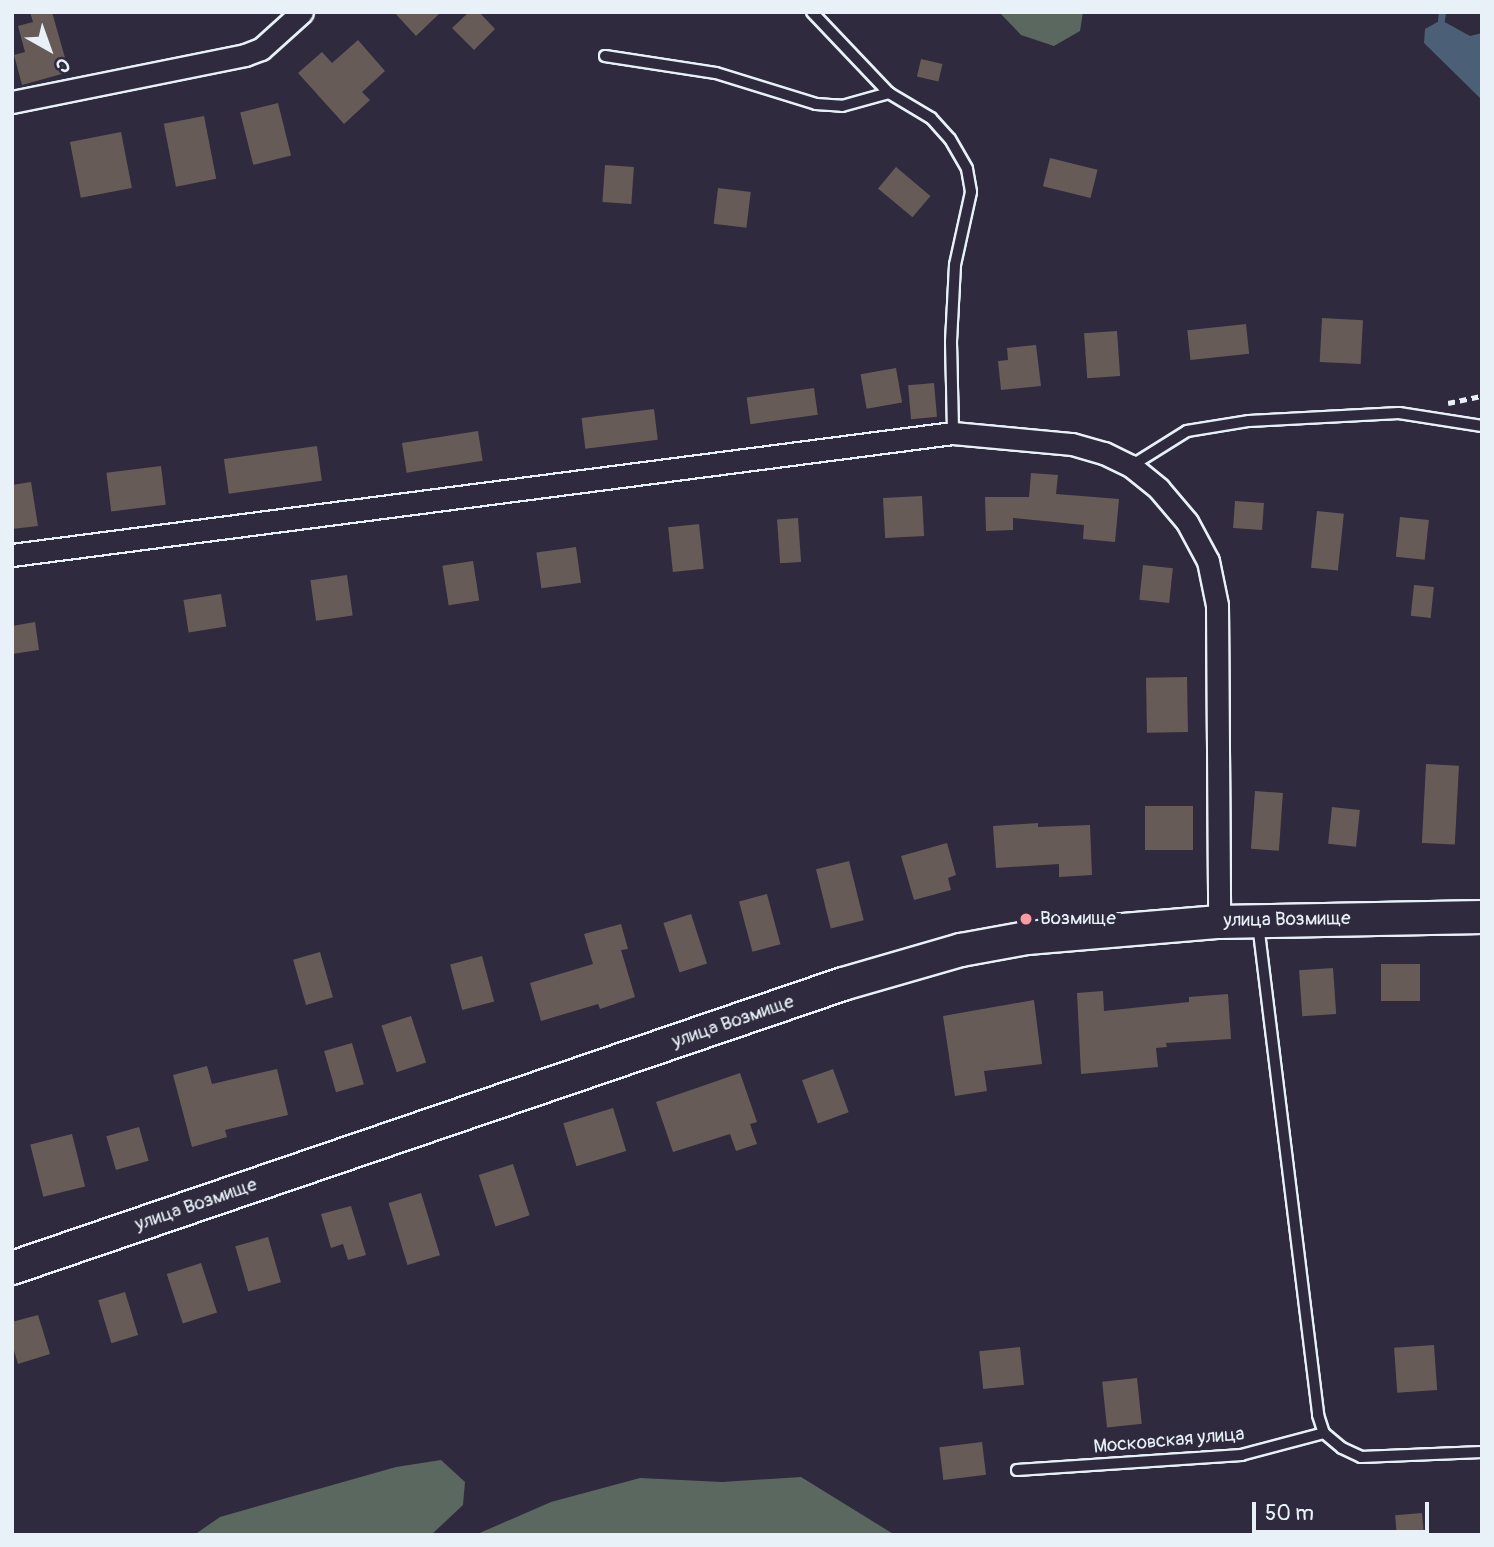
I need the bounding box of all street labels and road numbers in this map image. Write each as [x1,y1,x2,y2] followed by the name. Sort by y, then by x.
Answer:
[1223,907,1351,933] street label: улица Возмище
[669,991,797,1053] street label: улица Возмище
[132,1174,260,1236] street label: улица Возмище
[1093,1423,1245,1459] street label: Московская улица

